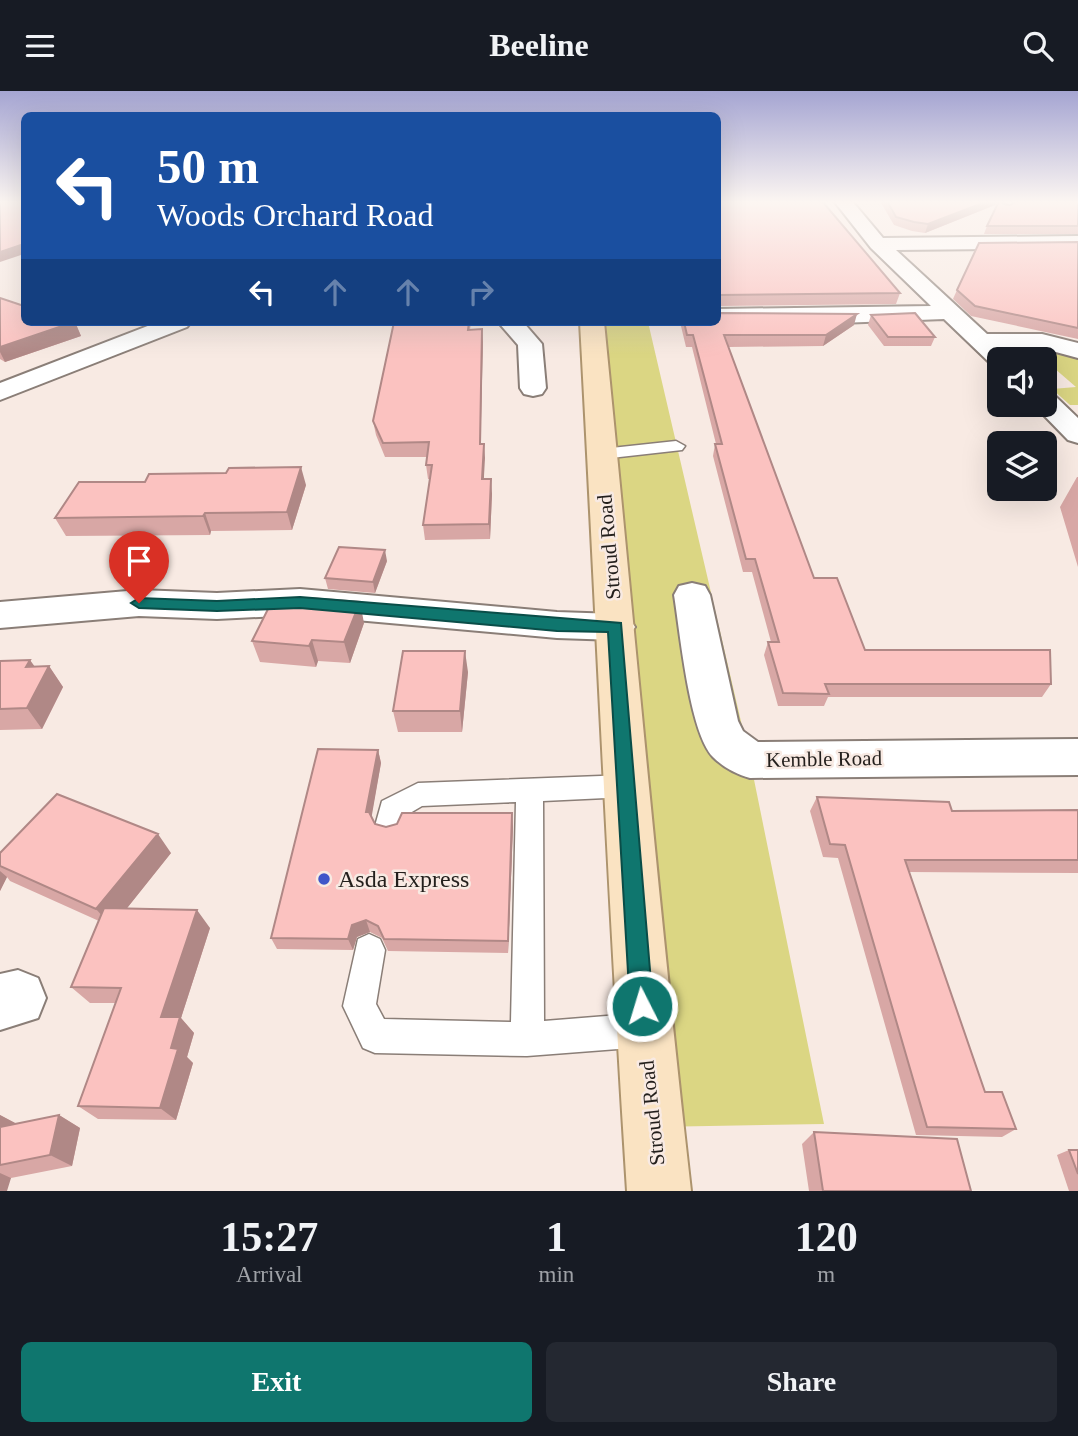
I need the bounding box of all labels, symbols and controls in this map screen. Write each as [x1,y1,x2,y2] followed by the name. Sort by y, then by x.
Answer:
[21,27,59,65] icon: menu
[489,27,589,63] text: Beeline
[1019,27,1057,65] icon: search
[157,139,259,194] text: 50 m
[42,140,133,231] icon: left
[157,197,433,233] text: Woods Orchard Road
[243,273,281,311] icon: left
[316,273,354,311] icon: ahead
[389,273,427,311] icon: ahead
[462,273,500,311] icon: right
[987,347,1057,501] map controls
[987,347,1057,417] button: sound
[987,431,1057,501] button: layers
[592,493,626,601] street label: Stroud Road
[109,531,169,603] pin
[120,542,158,580] icon: arrive
[766,746,883,772] street label: Kemble Road
[338,866,469,892] place label: Asda Express
[316,871,332,887] marker: Asda Express
[605,969,679,1043] position arrow
[634,1059,669,1167] street label: Stroud Road
[220,1214,318,1260] text: 15:27
[546,1214,567,1260] text: 1
[795,1214,858,1260] text: 120
[236,1262,303,1287] text: Arrival
[539,1262,574,1287] text: min
[817,1262,835,1287] text: m
[21,1342,532,1422] button: Exit
[546,1342,1057,1422] button: Share

